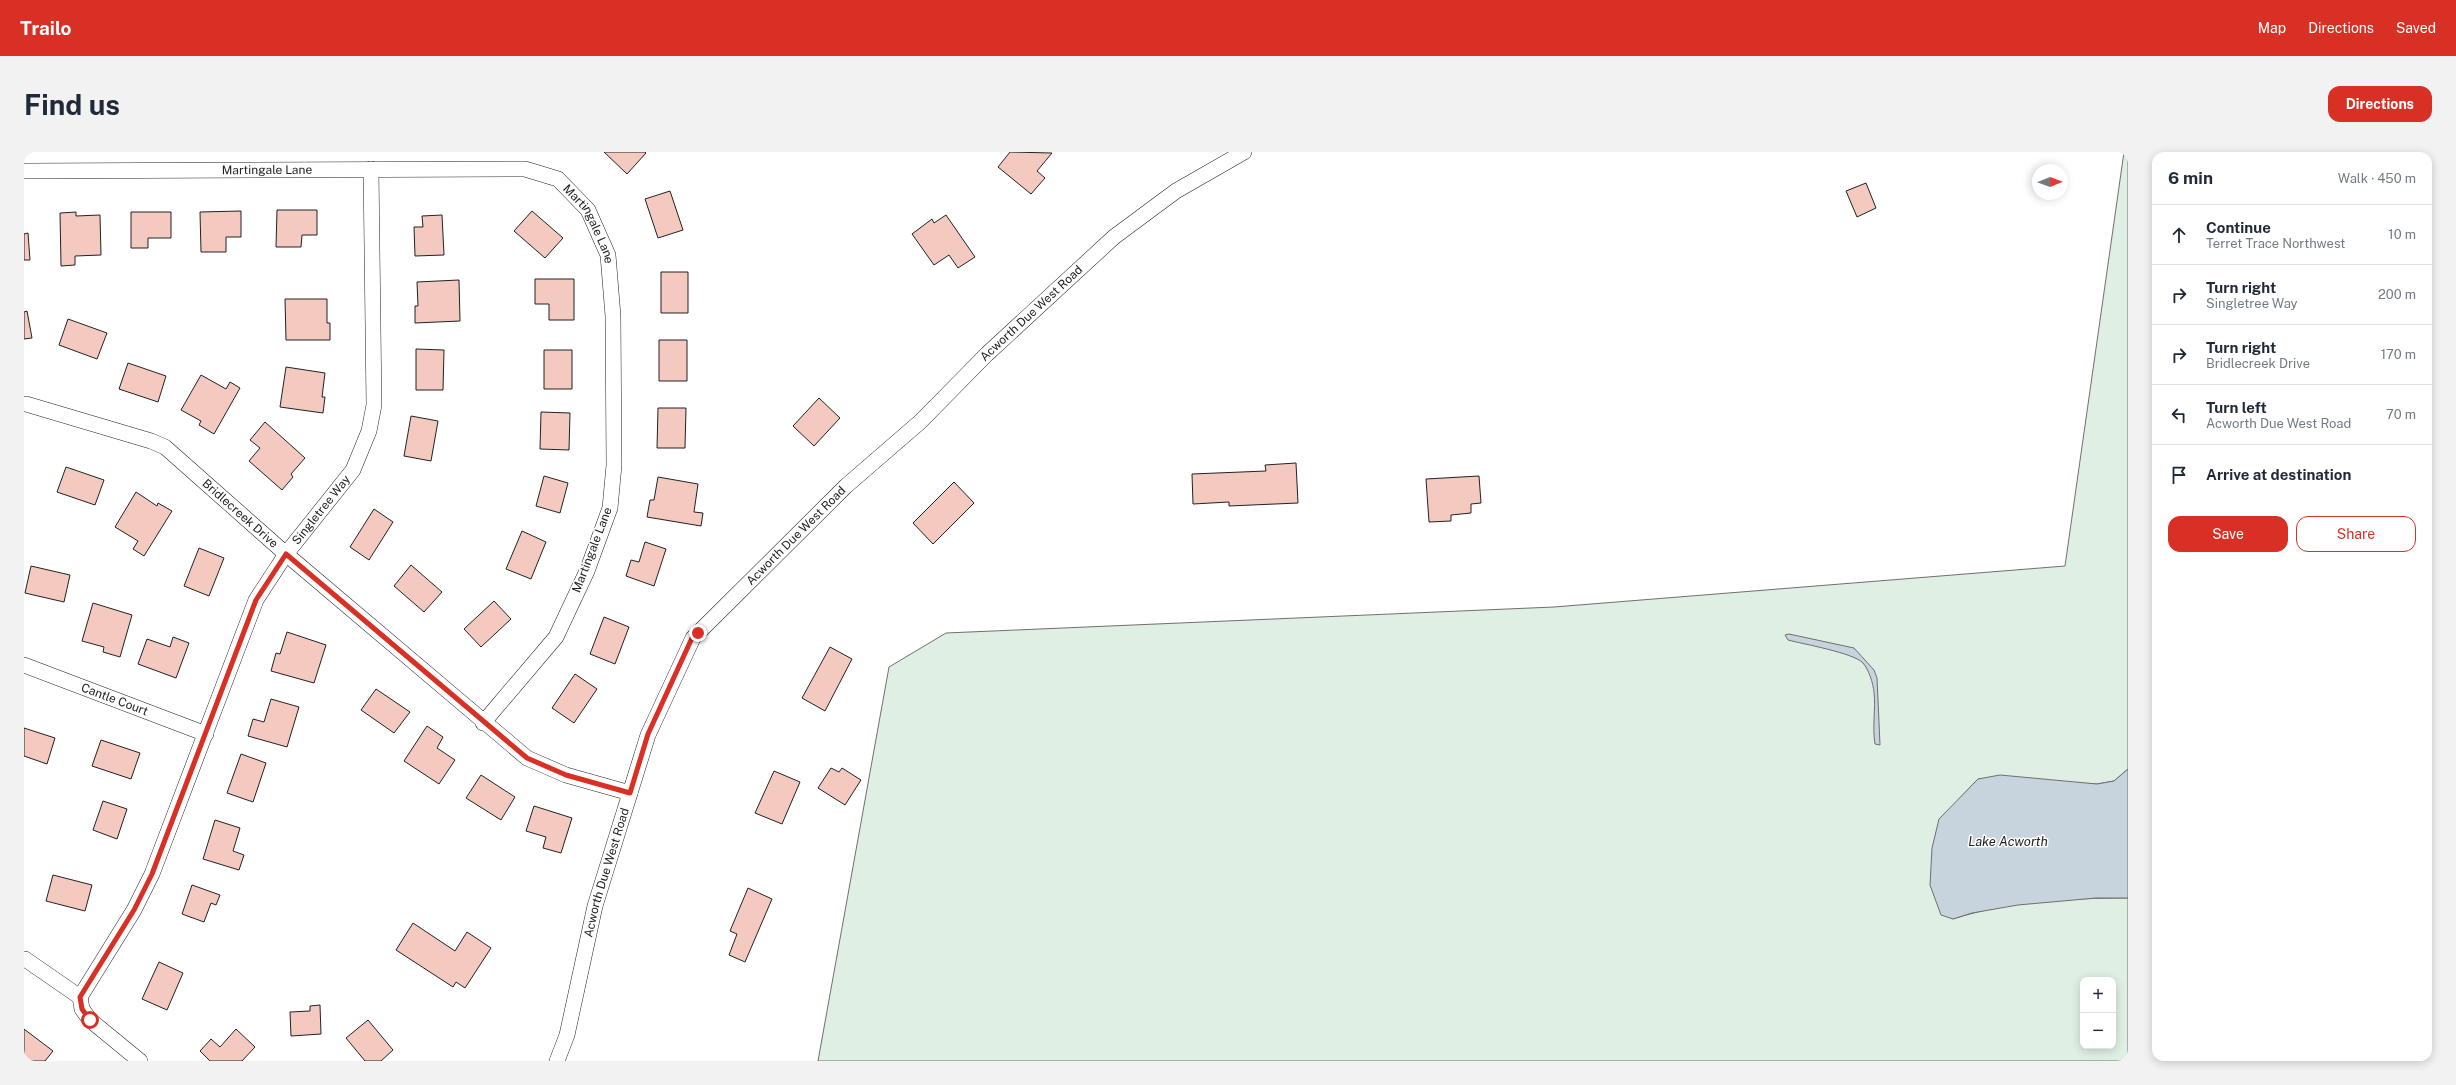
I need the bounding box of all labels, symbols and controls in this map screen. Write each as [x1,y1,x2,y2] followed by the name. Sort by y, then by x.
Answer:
[20,17,72,39] text: Trailo
[2258,20,2286,36] text: Map
[2308,20,2374,36] text: Directions
[2396,20,2436,36] text: Saved
[2328,86,2432,122] button: Directions
[24,88,120,121] text: Find us
[222,163,312,177] street label: Martingale Lane
[2032,164,2068,200] north arrow
[2168,168,2213,188] text: 6 min
[2338,171,2416,186] text: Walk · 450 m
[560,182,616,264] street label: Martingale Lane
[2206,219,2271,236] text: Continue
[2168,224,2190,246] icon: ahead
[2388,227,2416,242] text: 10 m
[2206,236,2345,251] text: Terret Trace Northwest
[977,263,1085,364] street label: Acworth Due West Road
[2206,279,2276,296] text: Turn right
[2168,284,2190,306] icon: right
[2378,287,2416,302] text: 200 m
[2206,296,2298,311] text: Singletree Way
[2206,339,2276,356] text: Turn right
[2168,344,2190,366] icon: right
[2381,347,2416,362] text: 170 m
[2206,356,2310,371] text: Bridlecreek Drive
[2206,399,2267,416] text: Turn left
[2168,404,2190,426] icon: left
[2386,407,2416,422] text: 70 m
[2206,416,2351,431] text: Acworth Due West Road
[2168,464,2190,486] icon: arrive
[2206,466,2351,483] text: Arrive at destination
[289,472,353,547] street label: Singletree Way
[200,476,281,551] street label: Bridlecreek Drive
[743,483,849,588] street label: Acworth Due West Road
[569,505,615,595] street label: Martingale Lane
[2168,516,2288,552] button: Save
[2296,516,2416,552] button: Share
[689,624,707,642] route end
[79,680,150,719] street label: Cantle Court
[581,806,632,939] street label: Acworth Due West Road
[1968,834,2048,849] water label: Lake Acworth
[2080,977,2116,1049] map controls
[2080,977,2116,1013] button: +
[81,1011,99,1029] route start
[2080,1013,2116,1049] button: −

